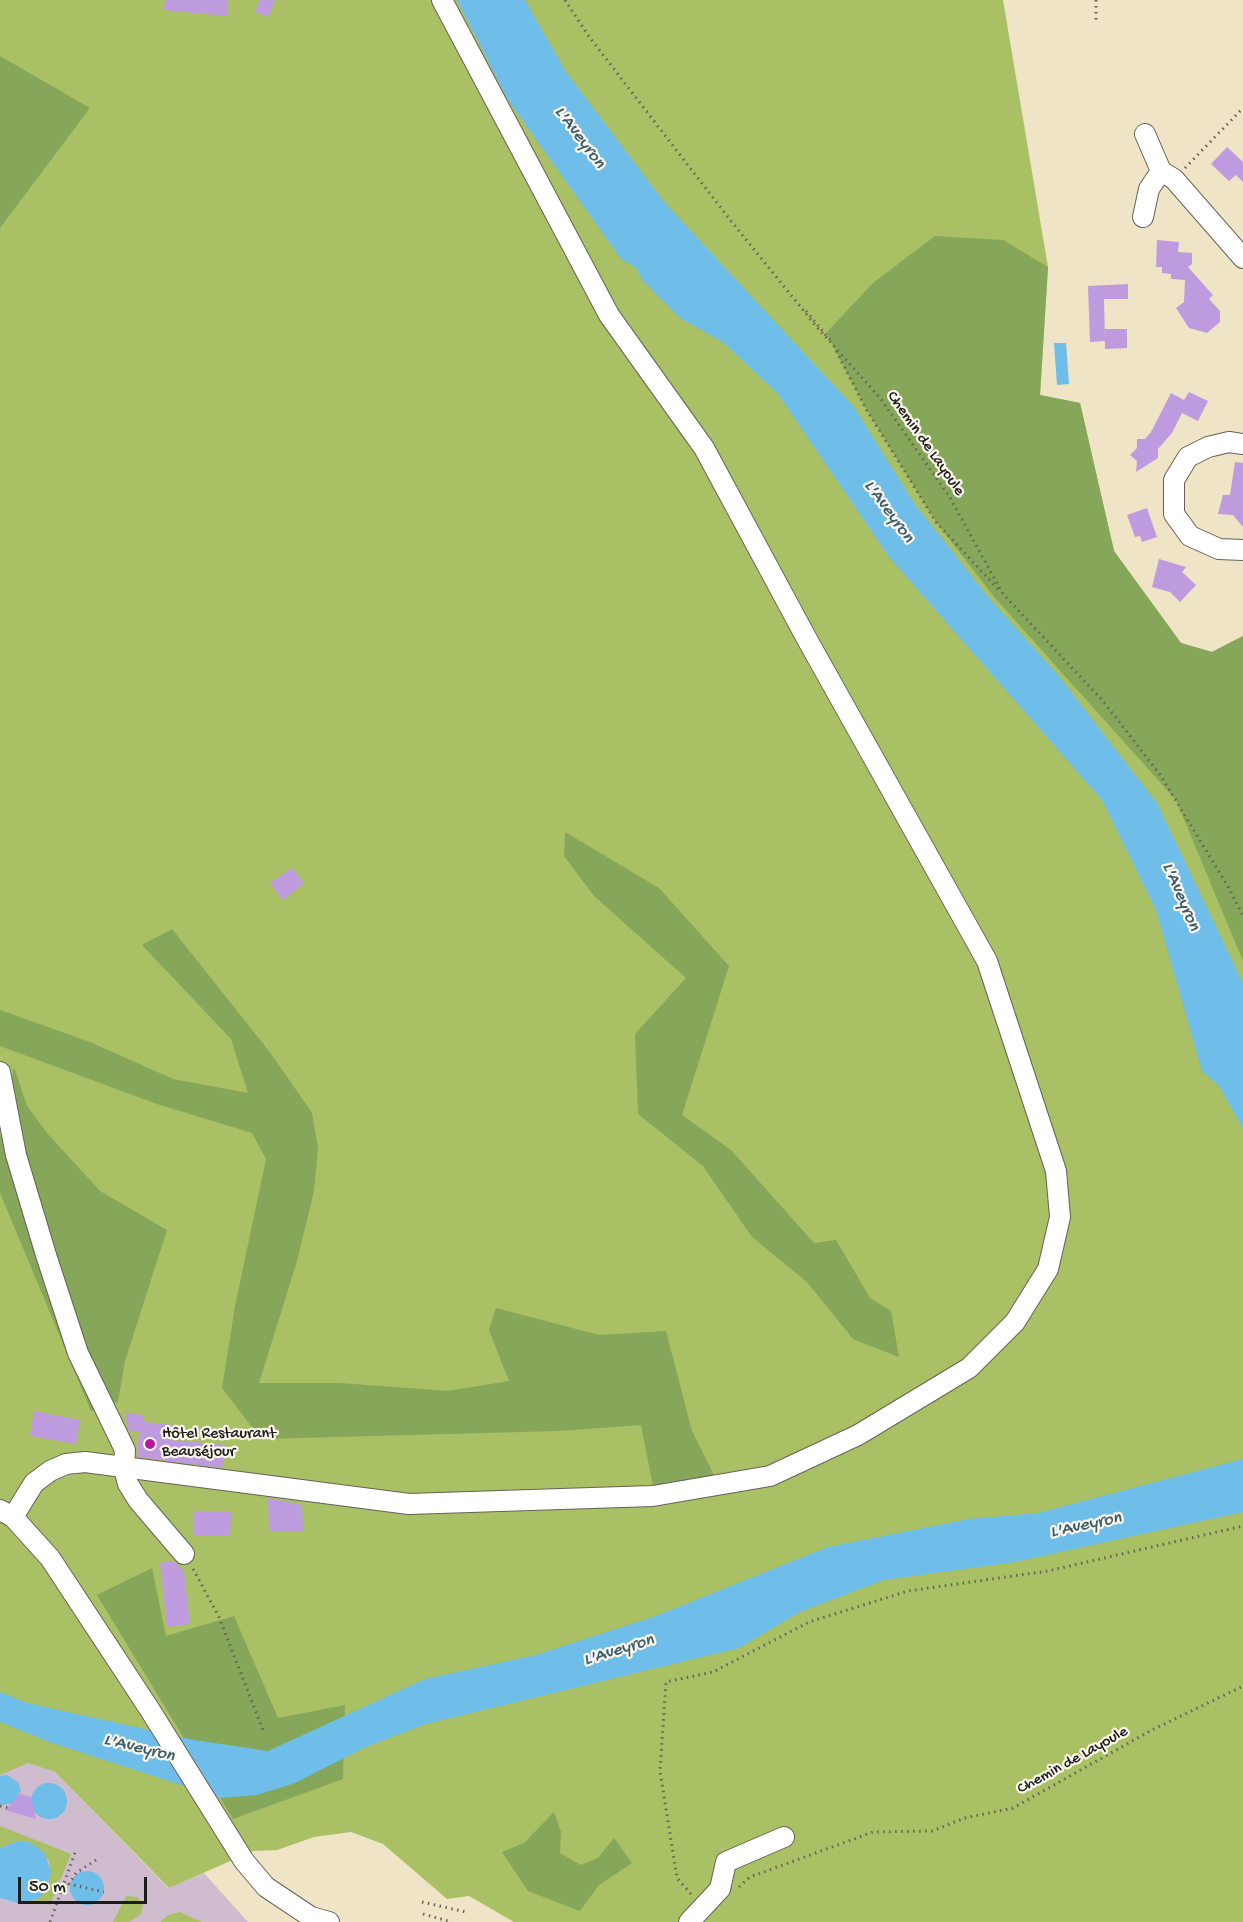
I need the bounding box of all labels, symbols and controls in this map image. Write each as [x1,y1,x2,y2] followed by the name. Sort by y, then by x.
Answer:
[549,103,609,173] water label: L'Aveyron
[882,388,968,500] street label: Chemin de Layoule
[858,476,918,548] water label: L'Aveyron
[1156,860,1204,934] water label: L'Aveyron
[162,1425,276,1463] place label: Hôtel Restaurant Beauséjour
[143,1437,157,1451] marker: Hôtel Restaurant Beauséjour
[1048,1508,1124,1544] water label: L'Aveyron
[581,1630,657,1672] water label: L'Aveyron
[1014,1723,1132,1799] street label: Chemin de Layoule
[101,1730,177,1768] water label: L'Aveyron
[21,1865,150,1903] scale bar
[29,1877,66,1898] text: 50 m

